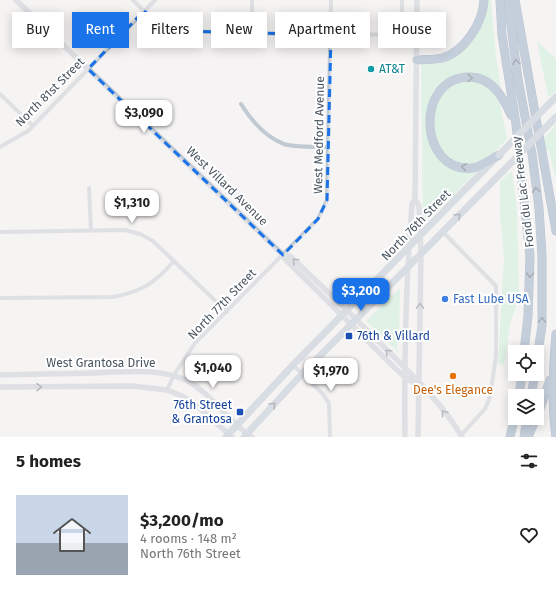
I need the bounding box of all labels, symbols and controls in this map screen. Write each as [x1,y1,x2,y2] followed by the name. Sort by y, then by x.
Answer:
[12,12,64,48] chip: Buy
[72,12,129,48] chip: Rent
[137,12,203,48] chip: Filters
[211,12,267,48] chip: New
[275,12,370,48] chip: Apartment
[378,12,446,48] chip: House
[13,54,88,129] street label: North 81st Street
[512,59,521,65] one-way arrow
[379,62,406,76] place label: AT&T
[366,64,376,74] marker: AT&T
[467,74,473,82] one-way arrow
[311,76,327,194] street label: West Medford Avenue
[111,100,177,134] pin: $3,090
[124,105,164,120] text: $3,090
[509,135,537,248] street label: Fond du Lac Freeway
[183,144,271,228] street label: West Villard Avenue
[461,163,467,172] one-way arrow
[379,186,454,263] street label: North 76th Street
[532,187,541,193] one-way arrow
[99,190,165,224] pin: $1,310
[114,195,150,210] text: $1,310
[454,213,461,221] one-way arrow
[292,258,300,266] one-way arrow
[185,266,259,342] street label: North 77th Street
[525,272,534,278] one-way arrow
[328,278,394,312] pin: $3,200
[342,283,380,298] text: $3,200
[453,292,529,306] place label: Fast Lube USA
[440,294,450,304] marker: Fast Lube USA
[416,303,424,309] one-way arrow
[538,317,546,323] one-way arrow
[357,329,430,343] place label: 76th & Villard
[344,331,354,341] marker: 76th & Villard
[508,345,544,425] map controls
[508,345,544,381] button: locate
[385,349,393,357] one-way arrow
[180,355,246,389] pin: $1,040
[46,356,156,370] street label: West Grantosa Drive
[298,358,364,392] pin: $1,970
[194,360,232,375] text: $1,040
[313,363,349,378] text: $1,970
[448,371,458,381] marker: Dee's Elegance
[36,383,42,391] one-way arrow
[413,383,493,397] place label: Dee's Elegance
[508,389,544,425] button: layers
[172,398,233,426] place label: 76th Street & Grantosa
[269,402,276,410] one-way arrow
[235,407,245,417] marker: 76th Street & Grantosa
[442,410,449,417] one-way arrow
[518,450,540,472] icon: filters
[16,451,81,472] text: 5 homes
[140,510,224,531] text: $3,200/mo
[48,511,96,559] icon: home
[518,524,540,546] icon: heart
[140,531,237,546] text: 4 rooms · 148 m²
[140,546,241,561] text: North 76th Street

